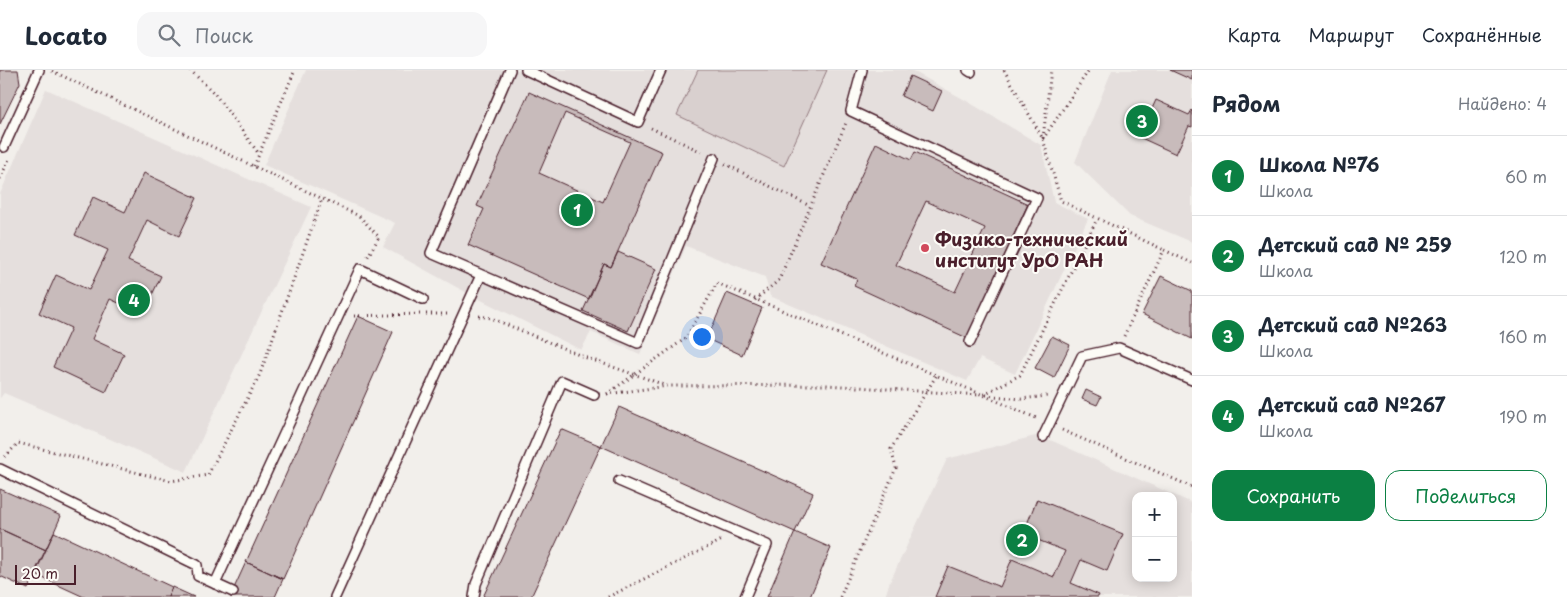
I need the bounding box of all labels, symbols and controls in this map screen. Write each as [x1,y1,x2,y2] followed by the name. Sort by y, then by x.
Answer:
[137,12,487,57] search box
[25,17,107,53] text: Locato
[155,21,183,49] icon: search
[195,21,253,49] text: Поиск
[1228,21,1280,48] text: Карта
[1308,21,1394,48] text: Маршрут
[1422,21,1542,48] text: Сохранённые
[1212,87,1280,119] text: Рядом
[1458,91,1547,115] text: Найдено: 4
[1126,102,1158,140] pin: 3
[1259,150,1379,178] text: Школа №76
[1224,164,1232,188] text: 1
[1505,164,1547,188] text: 60 m
[1259,178,1313,202] text: Школа
[561,191,593,229] pin: 1
[935,225,1128,273] place label: Физико-технический институт УрО РАН
[1259,230,1452,258] text: Детский сад № 259
[919,242,931,254] marker: Физико-технический институт УрО РАН
[1222,244,1234,268] text: 2
[1500,244,1547,268] text: 120 m
[1259,258,1313,282] text: Школа
[118,281,150,319] pin: 4
[1259,310,1447,338] text: Детский сад №263
[689,324,715,350] your location
[1223,324,1233,348] text: 3
[1499,324,1547,348] text: 160 m
[1259,338,1313,362] text: Школа
[1259,390,1445,418] text: Детский сад №267
[1223,404,1233,428] text: 4
[1499,404,1547,428] text: 190 m
[1259,418,1313,442] text: Школа
[1212,470,1375,521] button: Сохранить
[1385,470,1547,521] button: Поделиться
[1132,492,1177,582] map controls
[1132,492,1177,537] button: +
[1006,521,1038,559] pin: 2
[1132,537,1177,582] button: −
[15,562,76,585] scale bar
[22,563,58,584] text: 20 m

